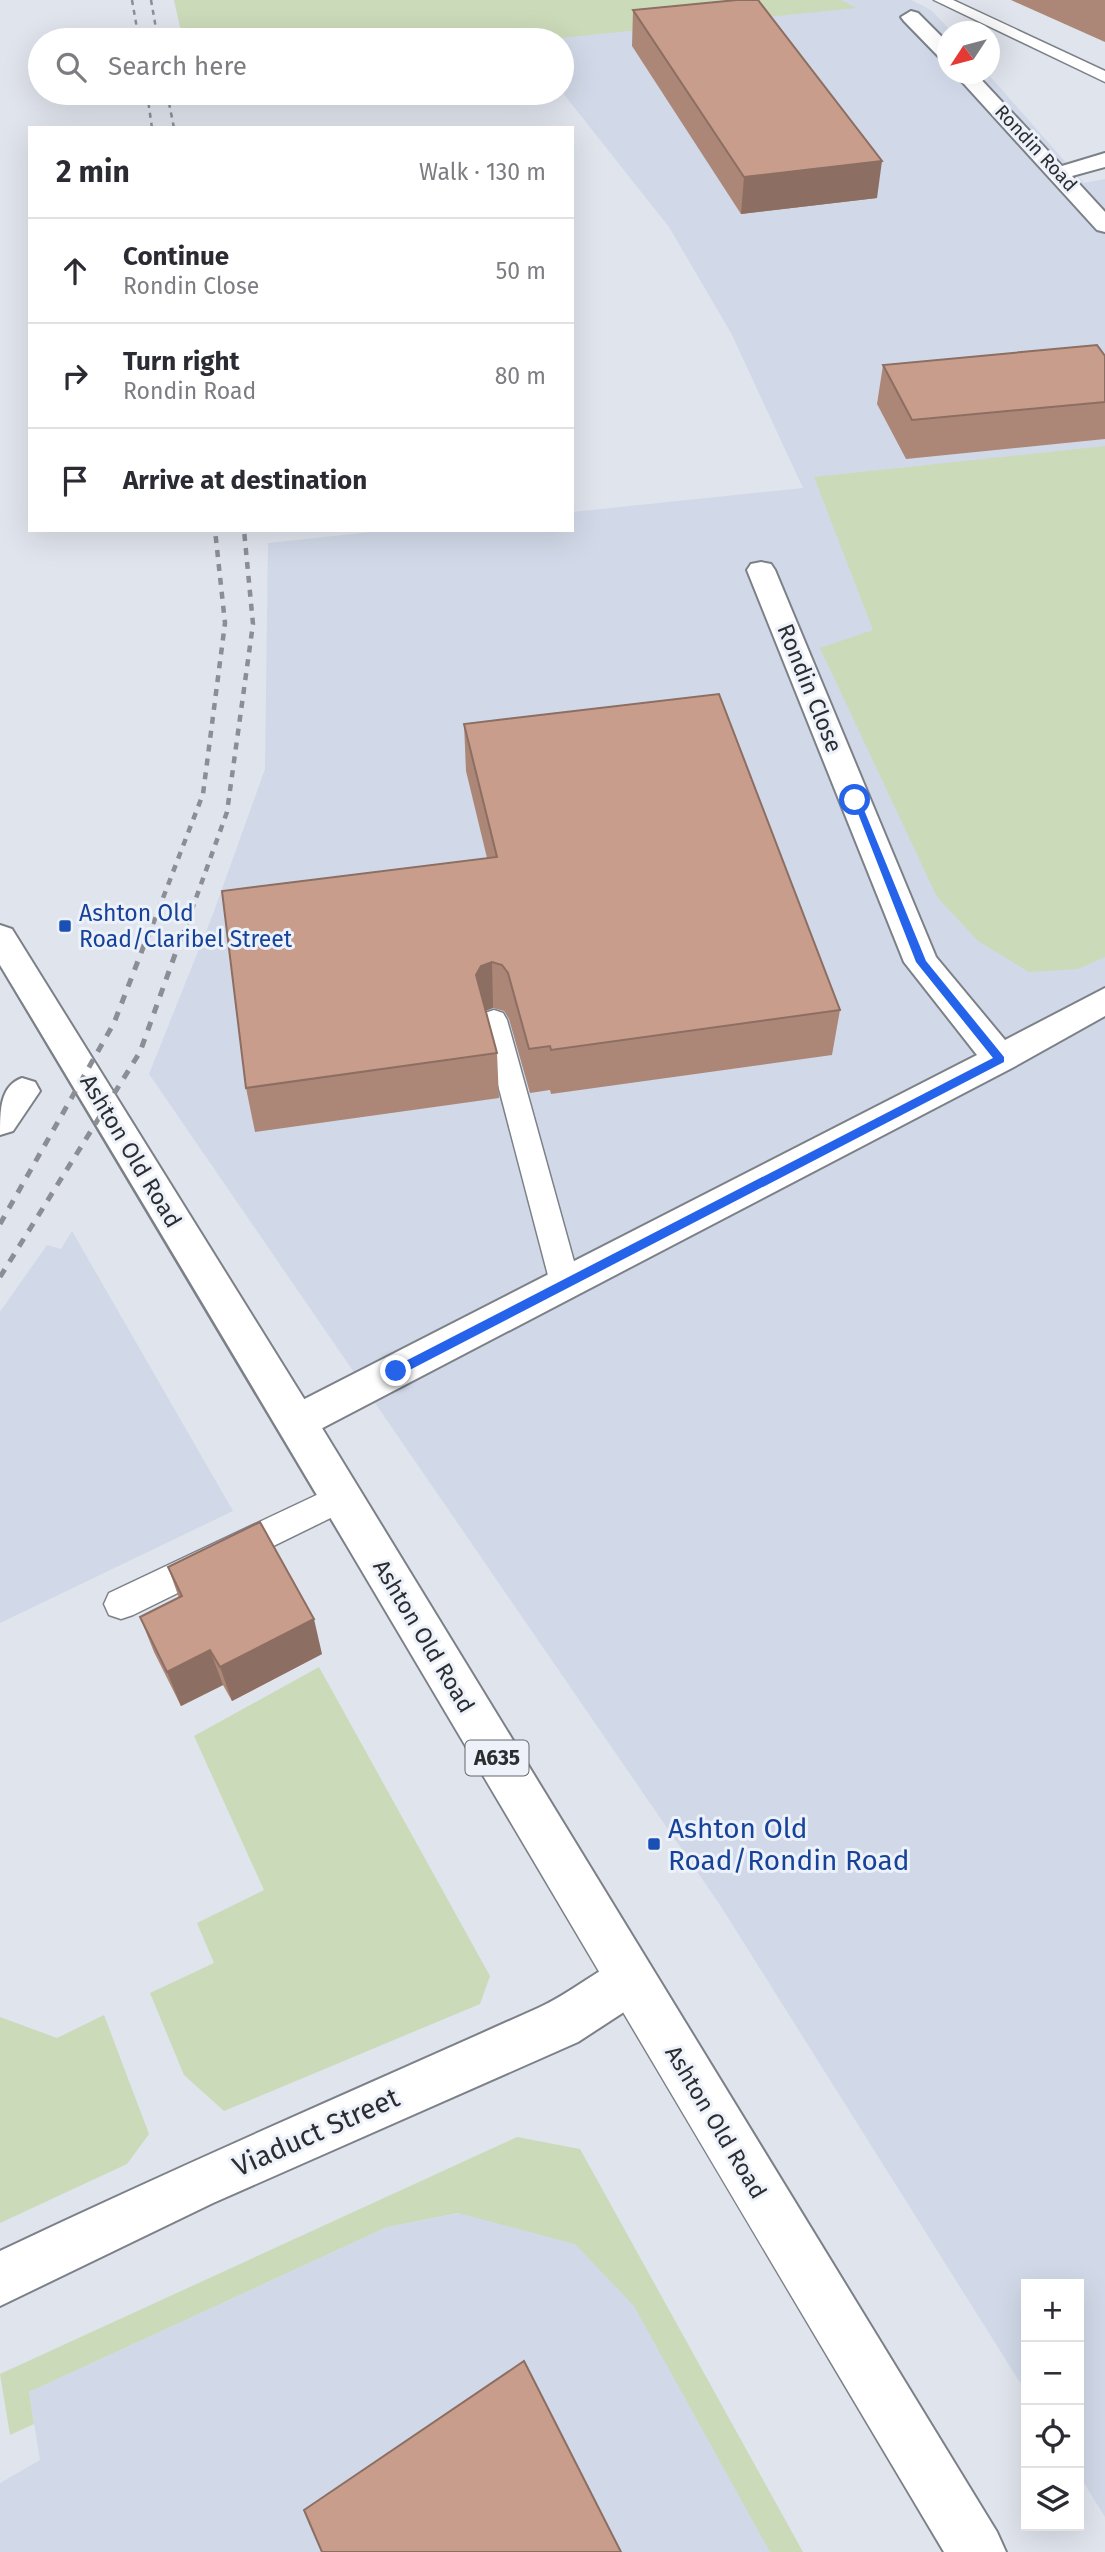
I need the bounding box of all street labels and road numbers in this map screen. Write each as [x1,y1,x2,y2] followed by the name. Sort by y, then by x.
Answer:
[990,100,1082,196] street label: Rondin Road
[771,620,849,756] street label: Rondin Close
[74,1069,188,1233] street label: Ashton Old Road
[367,1554,481,1718] street label: Ashton Old Road
[466,1740,528,1776] road number: A635
[659,2040,773,2204] street label: Ashton Old Road
[228,2080,405,2183] street label: Viaduct Street

